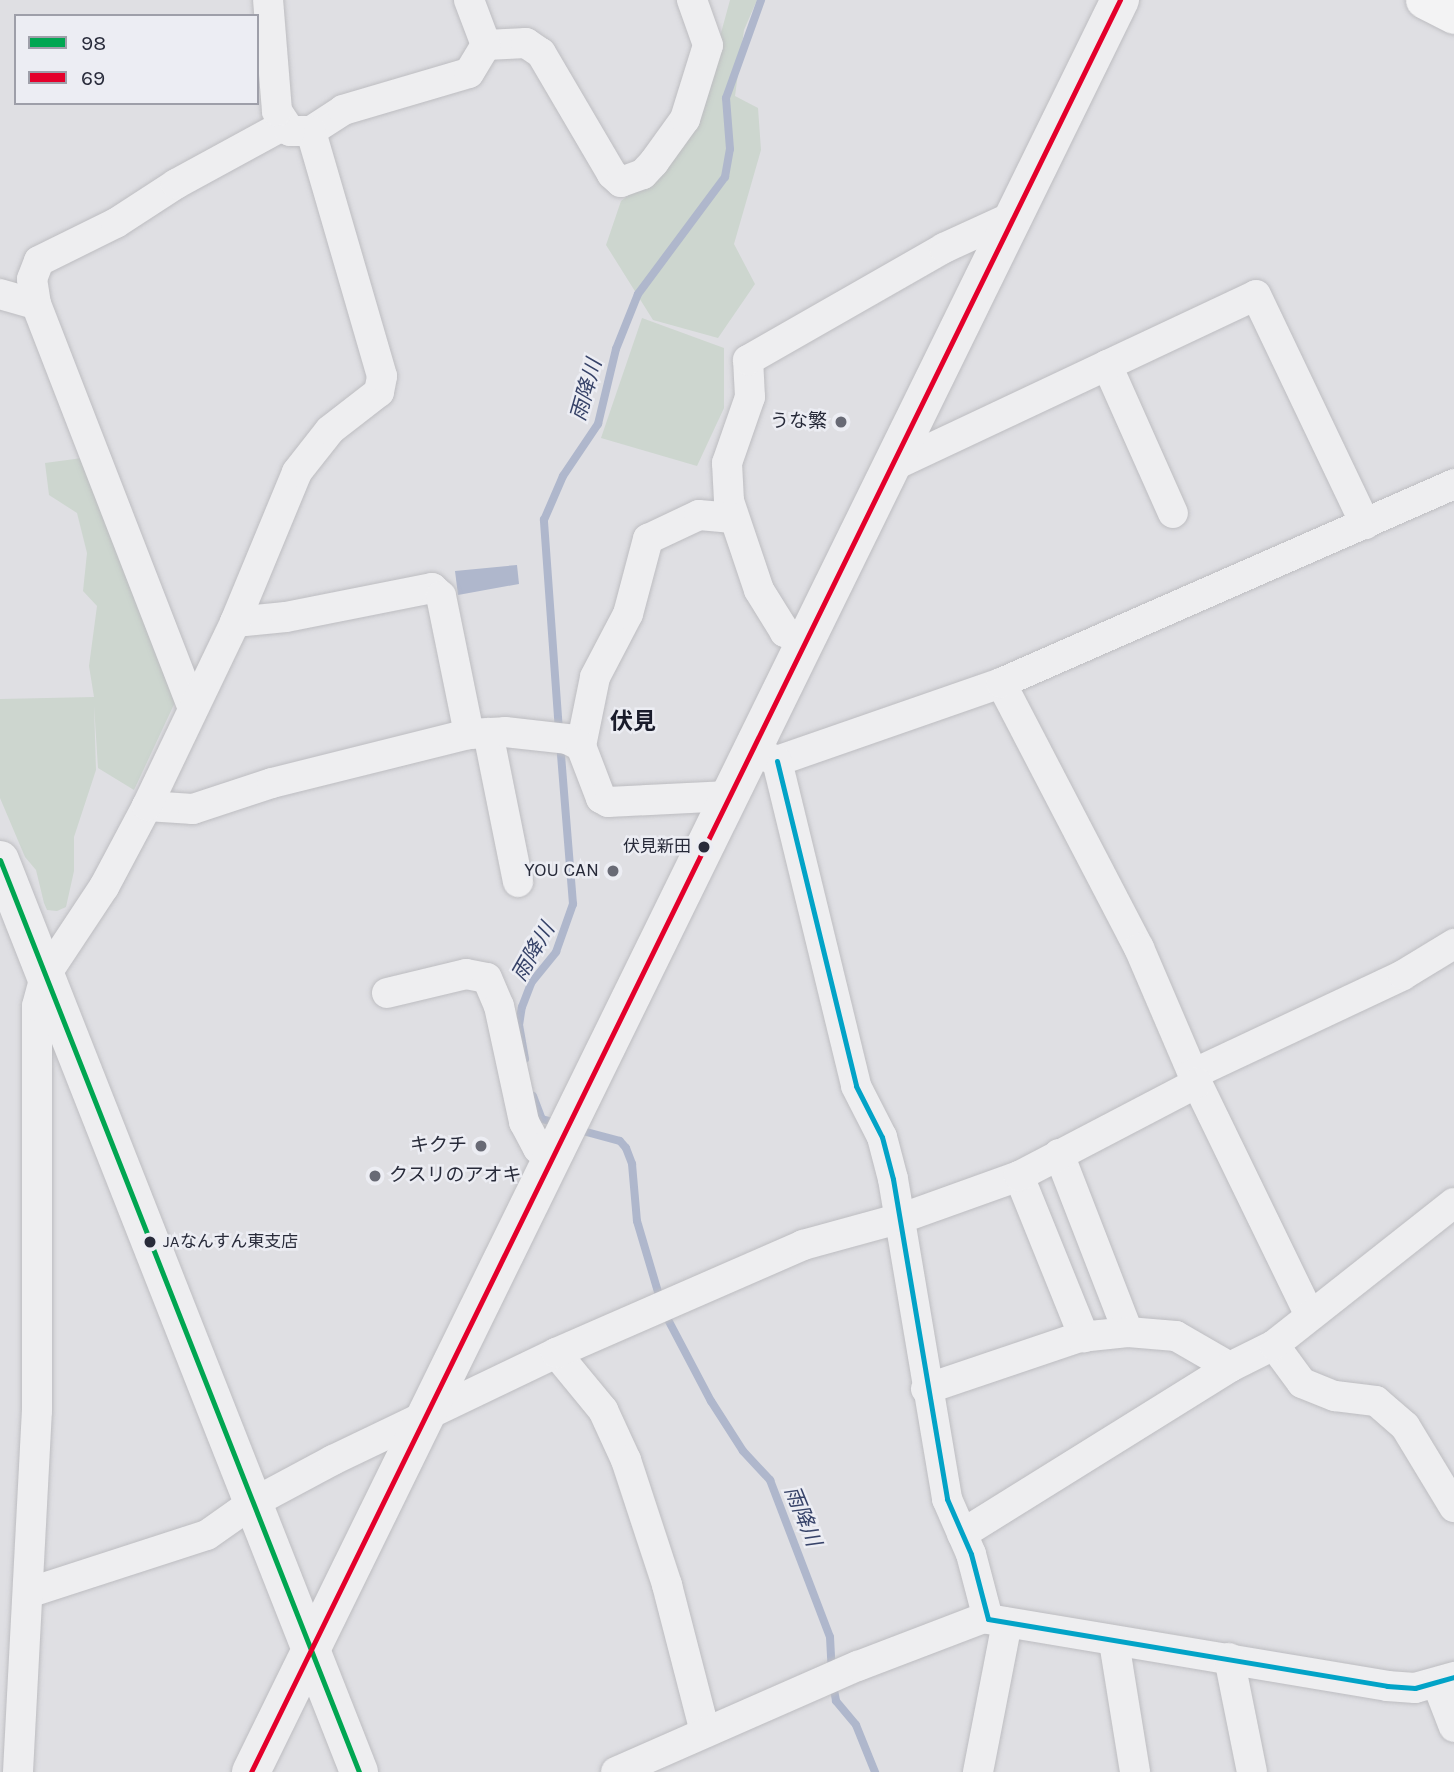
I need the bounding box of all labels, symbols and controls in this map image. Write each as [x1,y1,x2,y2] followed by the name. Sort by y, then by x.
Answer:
[14,14,259,105] legend
[81,31,106,55] text: 98
[81,66,105,90] text: 69
[565,356,607,424] water label: 雨降川
[770,411,827,433] place label: うな繁
[833,414,849,430] marker: うな繁
[610,708,656,736] district label: 伏見
[623,837,691,857] place label: 伏見新田
[697,840,711,854] marker: 伏見新田
[524,860,599,882] place label: YOU CAN
[605,863,621,879] marker: YOU CAN
[506,918,560,986] water label: 雨降川
[410,1135,467,1157] place label: キクチ
[473,1138,489,1154] marker: キクチ
[389,1165,522,1187] place label: クスリのアオキ
[367,1168,383,1184] marker: クスリのアオキ
[163,1232,299,1252] place label: JAなんすん東支店
[143,1235,157,1249] marker: JAなんすん東支店
[780,1482,826,1550] water label: 雨降川

